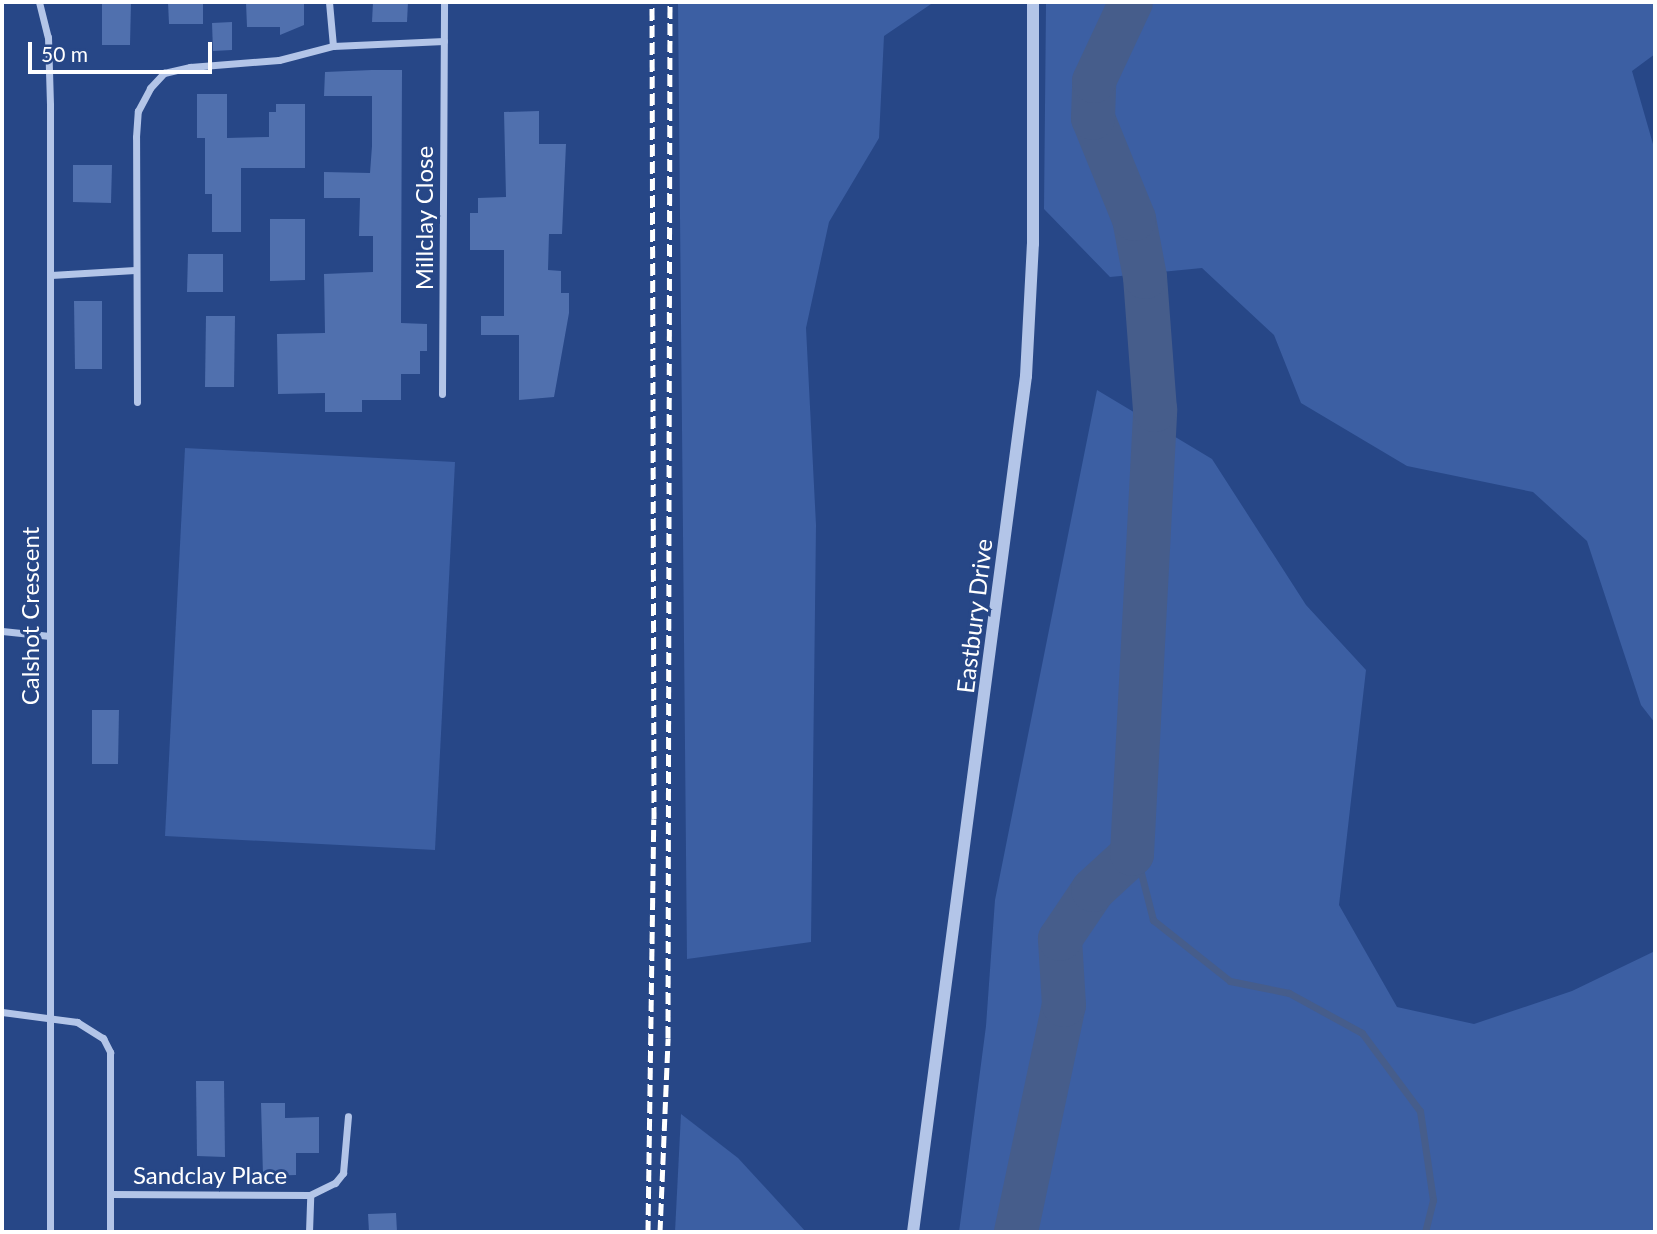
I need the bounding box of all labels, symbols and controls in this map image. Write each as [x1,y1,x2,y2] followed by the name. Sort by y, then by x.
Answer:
[32,28,215,72] scale bar
[41,41,88,66] text: 50 m
[410,146,438,290] street label: Millclay Close
[16,527,44,705] street label: Calshot Crescent
[950,537,998,695] street label: Eastbury Drive
[133,1161,287,1189] street label: Sandclay Place

